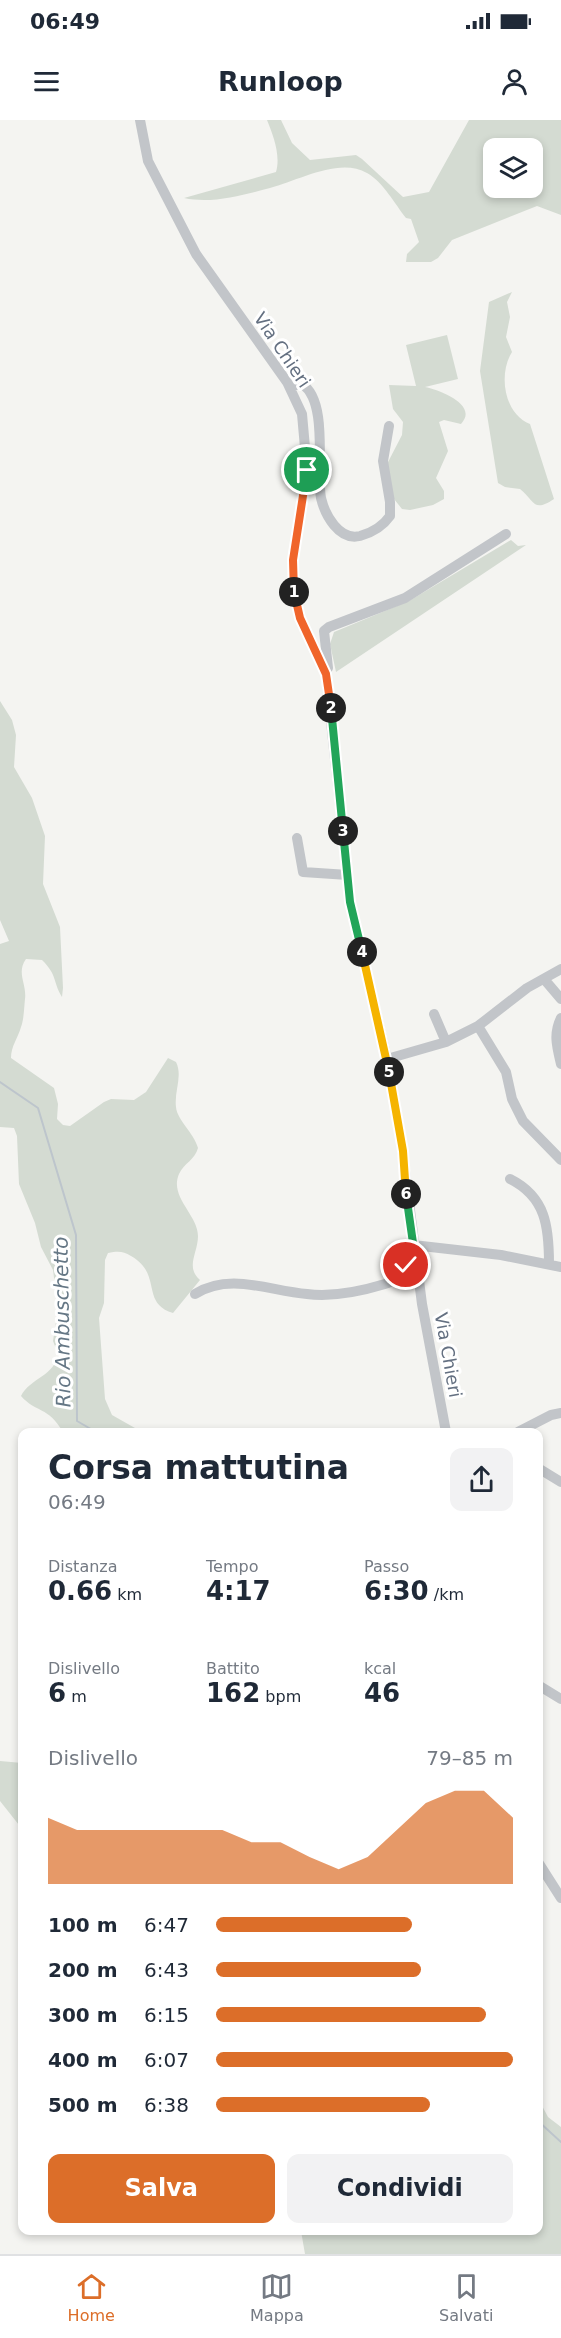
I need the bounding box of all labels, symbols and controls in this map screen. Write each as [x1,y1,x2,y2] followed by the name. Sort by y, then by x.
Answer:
[30,9,100,34] text: 06:49
[30,65,63,98] icon: menu
[498,65,531,98] icon: person
[218,66,343,97] text: Runloop
[483,138,543,198] map controls
[483,138,543,198] button: layers
[250,308,315,391] street label: Via Chieri
[281,444,332,495] pin
[290,453,323,486] icon: arrive
[279,577,309,607] pin: 1
[288,582,300,601] text: 1
[316,693,346,723] pin: 2
[325,698,337,717] text: 2
[328,816,358,846] pin: 3
[337,821,349,840] text: 3
[347,937,377,967] pin: 4
[356,942,368,961] text: 4
[374,1057,404,1087] pin: 5
[383,1062,395,1081] text: 5
[391,1179,421,1209] pin: 6
[400,1184,412,1203] text: 6
[49,1236,75,1408] water label: Rio Ambuschetto
[380,1239,431,1290] pin
[389,1248,422,1281] icon: check
[431,1311,466,1399] street label: Via Chieri
[48,1448,349,1487] text: Corsa mattutina
[450,1448,513,1511] button: share
[48,1490,106,1514] text: 06:49
[48,1557,118,1576] text: Distanza
[206,1557,258,1576] text: Tempo
[364,1557,409,1576] text: Passo
[48,1576,112,1606] text: 0.66
[206,1576,271,1606] text: 4:17
[364,1576,429,1606] text: 6:30
[112,1585,142,1604] text: km
[429,1585,464,1604] text: /km
[48,1659,120,1678] text: Dislivello
[206,1659,260,1678] text: Battito
[364,1659,396,1678] text: kcal
[48,1678,66,1708] text: 6
[206,1678,260,1708] text: 162
[364,1678,400,1708] text: 46
[66,1687,87,1706] text: m
[260,1687,301,1706] text: bpm
[48,1746,138,1770] text: Dislivello
[426,1746,513,1770] text: 79–85 m
[48,1913,118,1937] text: 100 m
[144,1913,189,1937] text: 6:47
[48,1958,118,1982] text: 200 m
[144,1958,189,1982] text: 6:43
[48,2003,118,2027] text: 300 m
[144,2003,189,2027] text: 6:15
[48,2048,118,2072] text: 400 m
[144,2048,189,2072] text: 6:07
[48,2093,118,2117] text: 500 m
[144,2093,189,2117] text: 6:38
[48,2154,275,2223] button: Salva
[287,2154,513,2223] button: Condividi
[68,2270,115,2325] tab: Home
[250,2270,304,2325] tab: Mappa
[439,2270,493,2325] tab: Salvati

